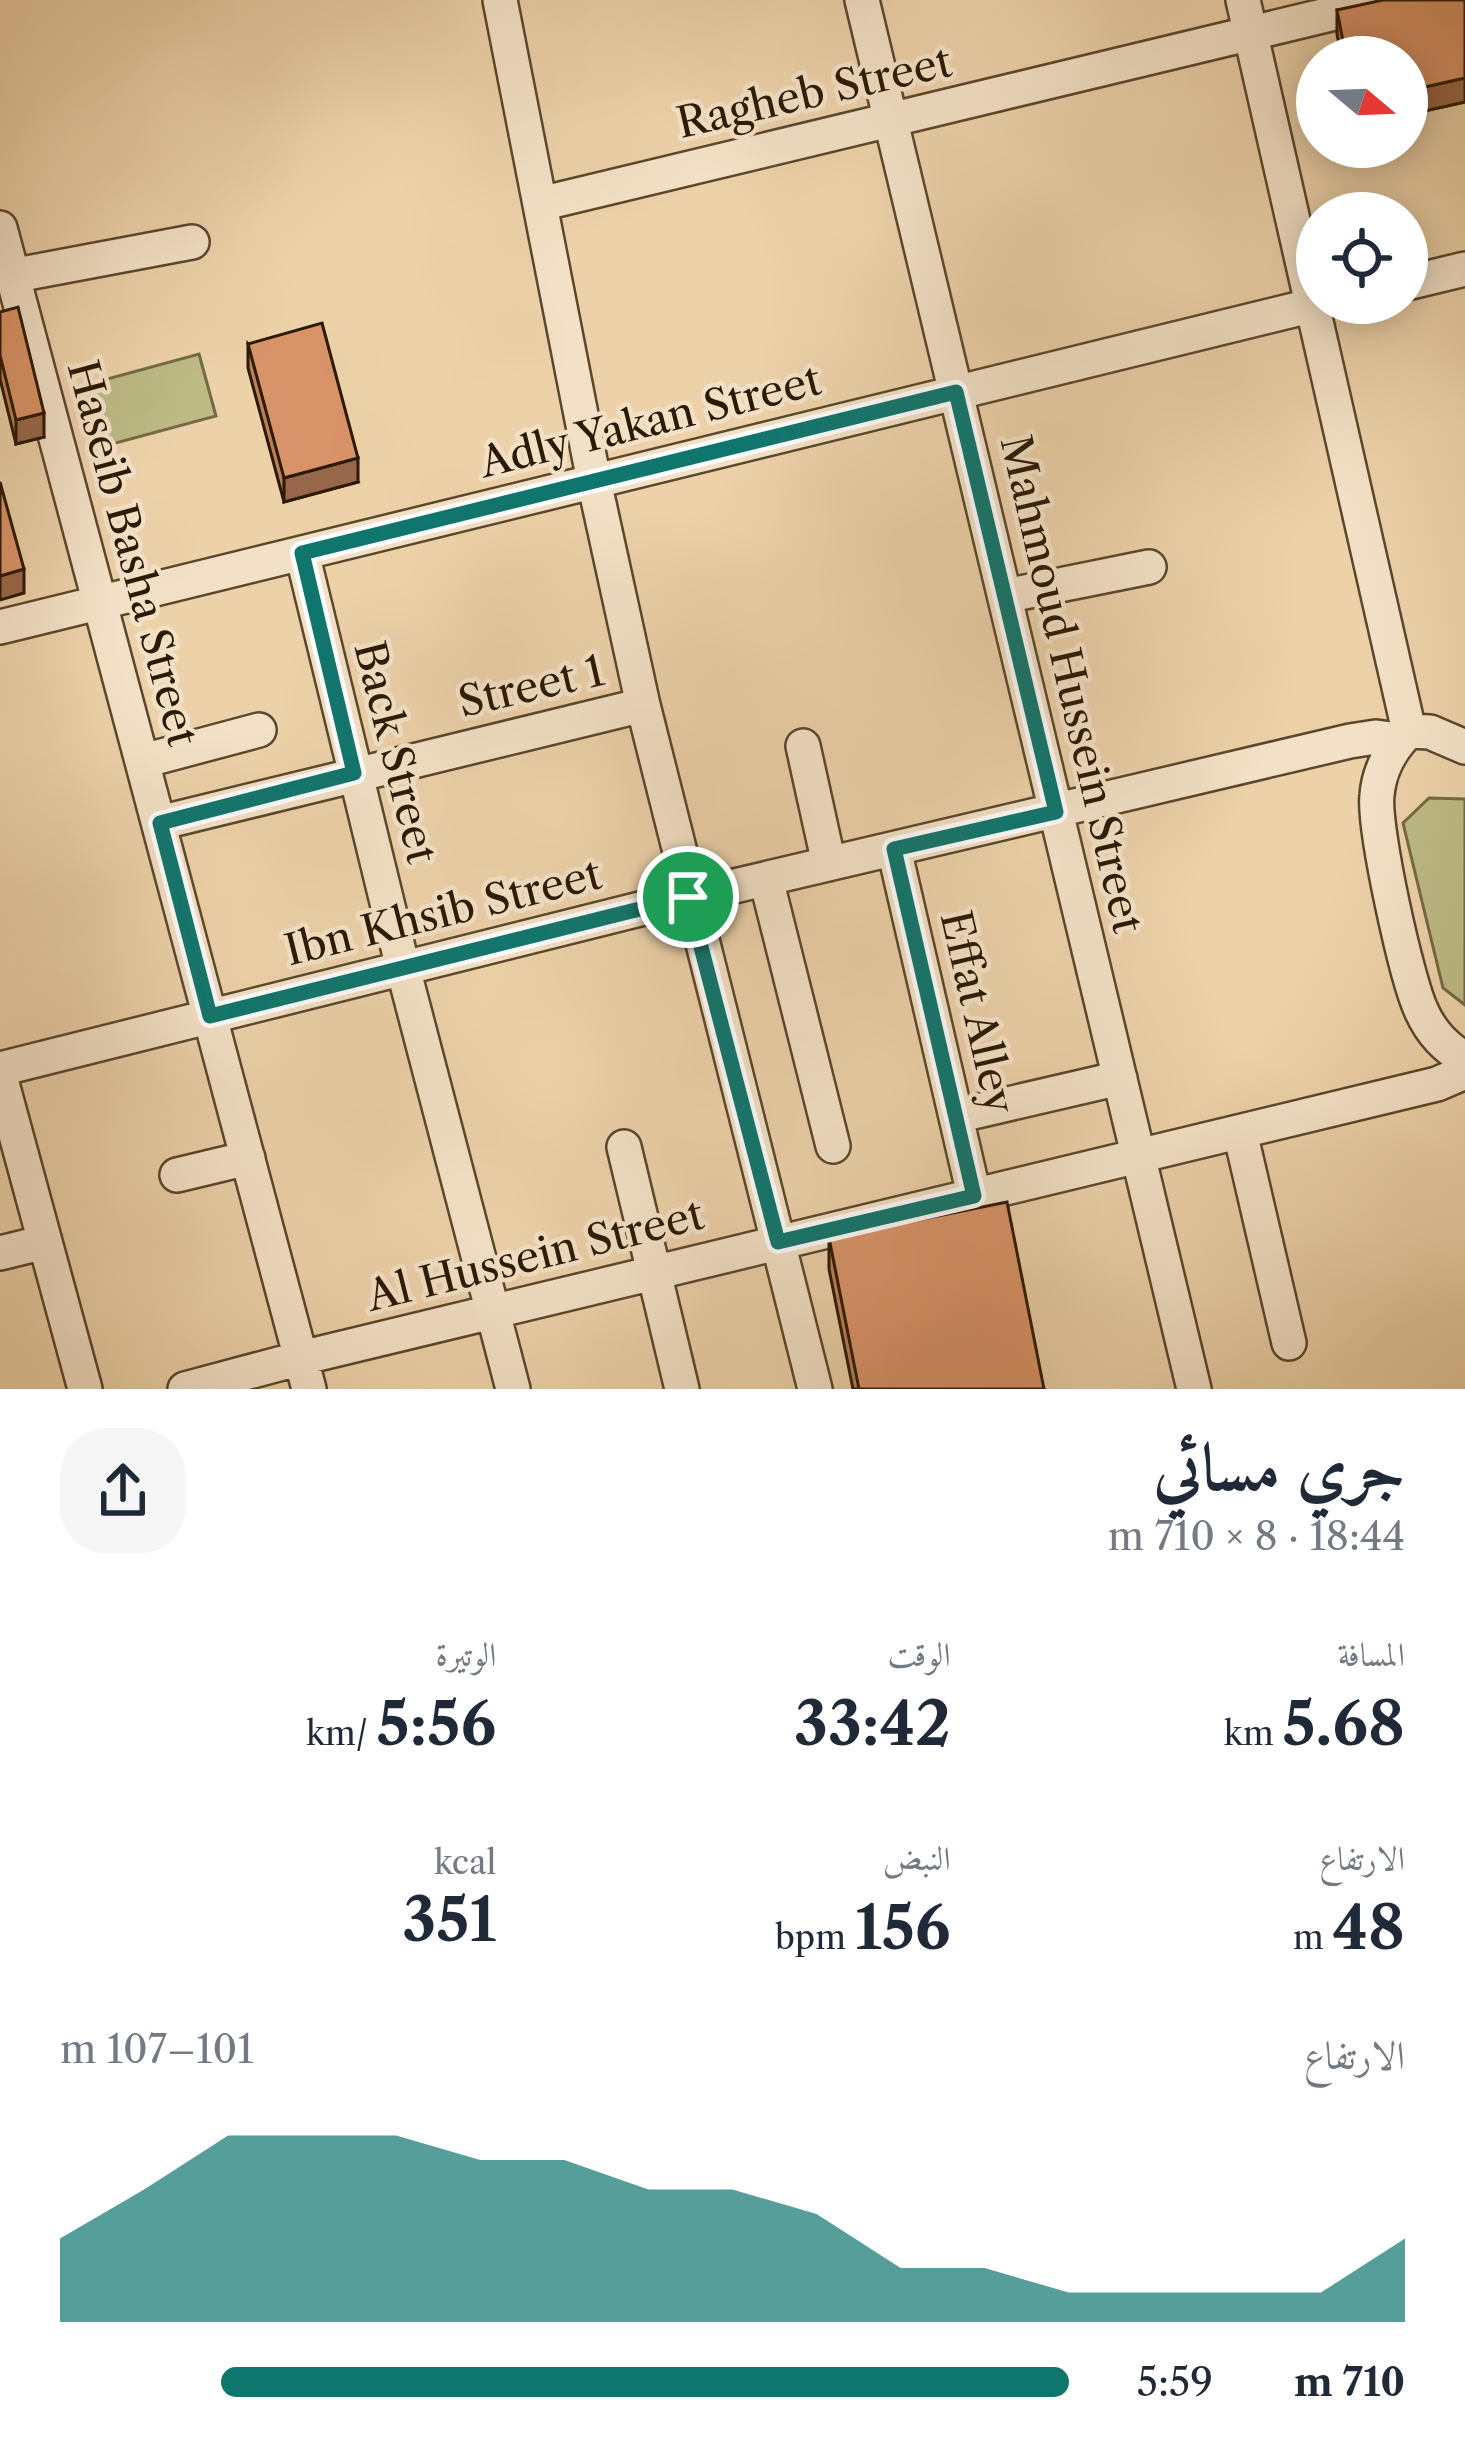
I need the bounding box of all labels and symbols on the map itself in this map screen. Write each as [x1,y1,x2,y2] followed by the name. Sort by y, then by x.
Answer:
[672,35,957,149] street label: Ragheb Street
[1296,36,1428,168] north arrow
[473,353,826,489] street label: Adly Yakan Street
[57,355,210,752] street label: Haseib Basha Street
[989,430,1155,938] street label: Mahmoud Hussein Street
[343,635,449,869] street label: Back Street
[453,644,609,728] street label: Street 1
[637,846,739,948] pin
[279,848,607,976] street label: Ibn Khsib Street
[929,906,1027,1119] street label: Effat Alley
[360,1188,709,1322] street label: Al Hussein Street

